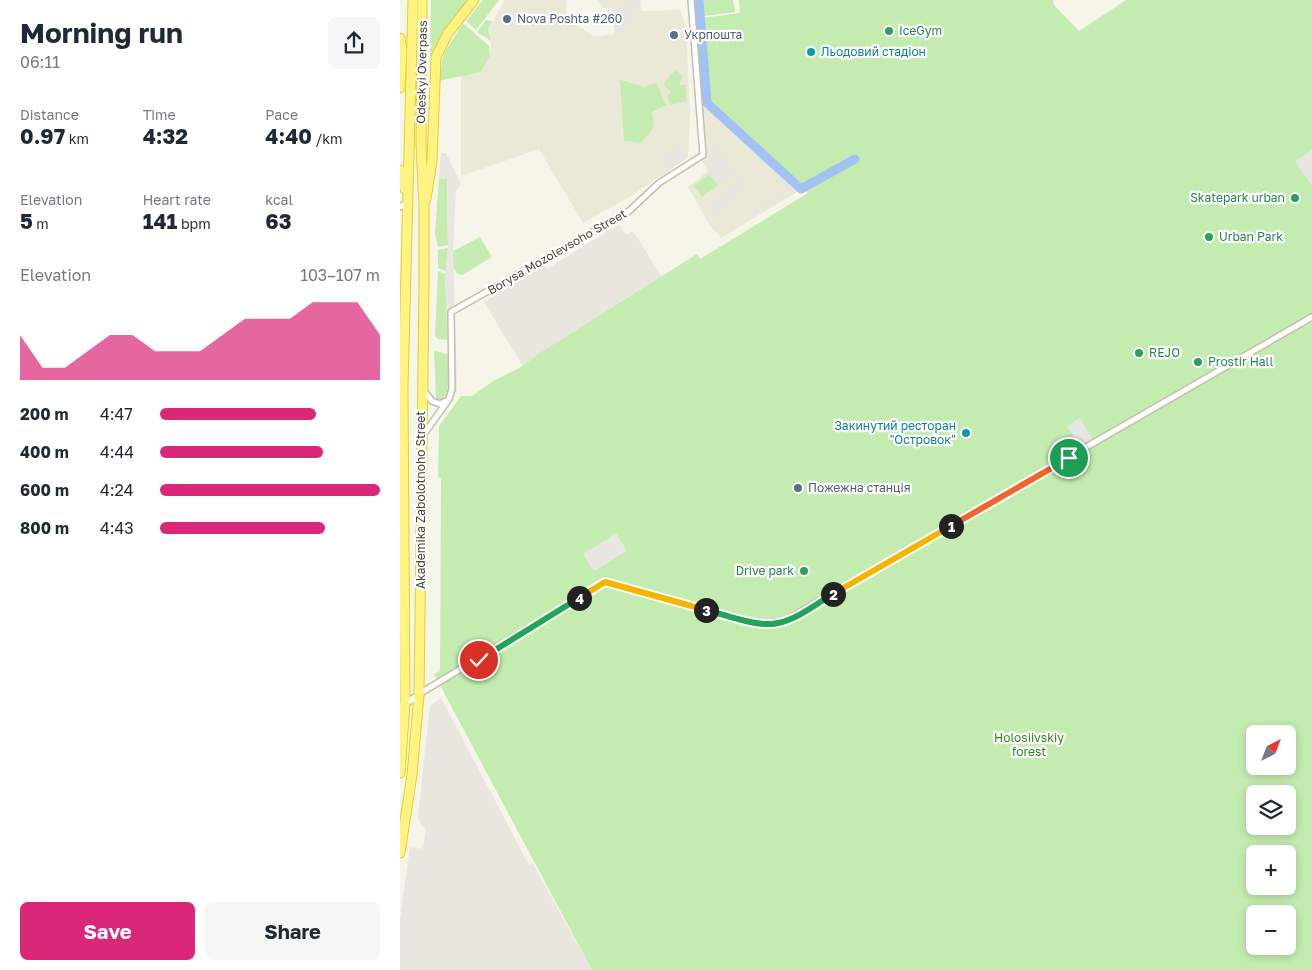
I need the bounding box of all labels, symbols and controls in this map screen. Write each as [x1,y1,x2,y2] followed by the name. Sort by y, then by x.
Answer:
[517,11,622,26] place label: Nova Poshta #260
[501,13,513,25] marker: Nova Poshta #260
[20,16,183,49] text: Morning run
[328,17,380,69] button: share
[413,20,430,124] street label: Odeskyi Overpass
[899,23,942,38] place label: IceGym
[883,25,895,37] marker: IceGym
[684,27,742,42] place label: Укрпошта
[668,29,680,41] marker: Укрпошта
[821,44,926,59] place label: Льодовий стадіон
[805,46,817,58] marker: Льодовий стадіон
[20,52,60,72] text: 06:11
[20,106,79,123] text: Distance
[143,106,176,123] text: Time
[265,106,298,123] text: Pace
[20,123,65,149] text: 0.97
[143,123,188,149] text: 4:32
[265,123,312,149] text: 4:40
[65,130,89,147] text: km
[312,130,342,147] text: /km
[1190,190,1285,205] place label: Skatepark urban
[20,191,82,208] text: Elevation
[143,191,211,208] text: Heart rate
[265,191,293,208] text: kcal
[1289,192,1301,204] marker: Skatepark urban
[485,206,629,298] street label: Borysa Mozolevsoho Street
[20,208,33,234] text: 5
[143,208,177,234] text: 141
[265,208,291,234] text: 63
[33,215,49,232] text: m
[177,215,211,232] text: bpm
[1219,229,1283,244] place label: Urban Park
[1203,231,1215,243] marker: Urban Park
[20,265,91,285] text: Elevation
[300,265,380,285] text: 103–107 m
[1149,345,1180,360] place label: REJO
[1133,347,1145,359] marker: REJO
[1208,354,1273,369] place label: Prostir Hall
[1192,356,1204,368] marker: Prostir Hall
[20,404,69,424] text: 200 m
[100,404,133,424] text: 4:47
[413,411,428,589] street label: Akademika Zabolotnoho Street
[834,418,956,447] place label: Закинутий ресторан "Островок"
[960,427,972,439] marker: Закинутий ресторан "Островок"
[1048,437,1090,479] pin
[20,442,69,462] text: 400 m
[100,442,134,462] text: 4:44
[1055,444,1083,472] icon: arrive
[20,480,69,500] text: 600 m
[100,480,134,500] text: 4:24
[808,480,911,495] place label: Пожежна станція
[792,482,804,494] marker: Пожежна станція
[938,514,964,538] pin: 1
[20,518,69,538] text: 800 m
[100,518,134,538] text: 4:43
[948,518,955,535] text: 1
[736,563,794,578] place label: Drive park
[798,565,810,577] marker: Drive park
[820,582,846,606] pin: 2
[566,586,592,610] pin: 4
[829,586,838,603] text: 2
[575,590,584,607] text: 4
[694,598,718,622] pin: 3
[702,602,711,619] text: 3
[458,639,500,681] pin
[465,646,493,674] icon: check
[1246,725,1296,775] north arrow
[1246,725,1296,955] map controls
[994,730,1064,759] park label: Holosiivskiy forest
[1246,785,1296,835] button: layers
[1246,845,1296,895] button: +
[20,902,195,960] button: Save
[205,902,380,960] button: Share
[1246,905,1296,955] button: −

